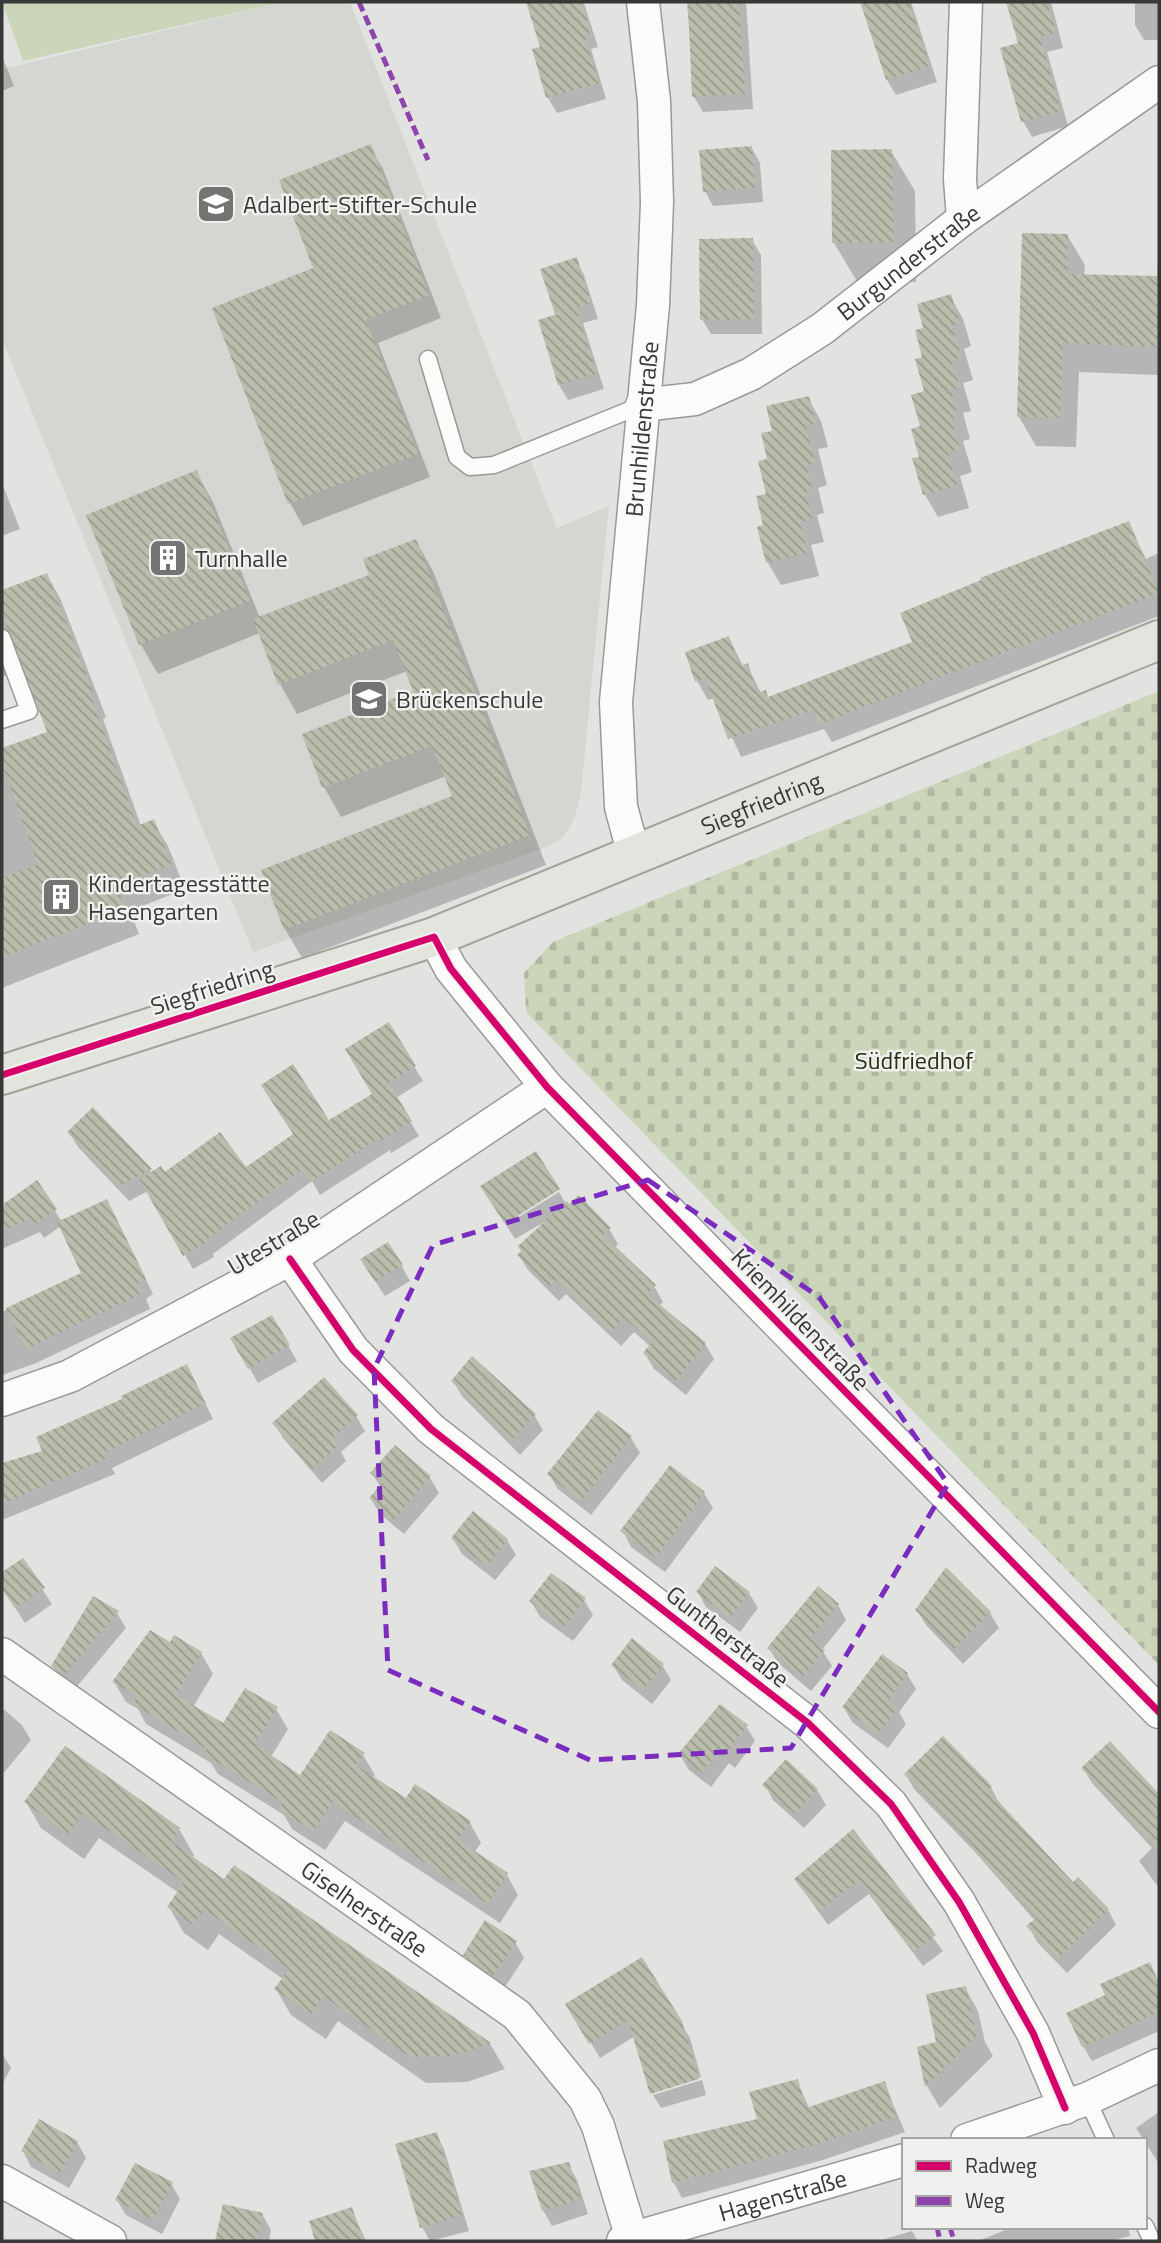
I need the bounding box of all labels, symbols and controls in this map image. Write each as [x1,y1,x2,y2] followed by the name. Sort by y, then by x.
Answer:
[195,183,237,225] school or university icon: Adalbert-Stifter-Schule
[243,186,477,222] place label: Adalbert-Stifter-Schule
[829,195,987,329] street label: Burgunderstraße
[615,340,668,518] street label: Brunhildenstraße
[147,537,189,579] building icon: Turnhalle
[195,540,288,576] place label: Turnhalle
[348,678,390,720] school or university icon: Brückenschule
[396,681,543,717] place label: Brückenschule
[695,762,827,844] street label: Siegfriedring
[88,865,270,929] place label: Kindertagesstätte Hasengarten
[40,876,82,918] building icon: Kindertagesstätte Hasengarten
[146,950,278,1024] street label: Siegfriedring
[855,1042,973,1078] park label: Südfriedhof
[220,1200,326,1284] street label: Utestraße
[723,1239,879,1399] street label: Kriemhildenstraße
[659,1576,797,1696] street label: Guntherstraße
[294,1851,436,1966] street label: Giselherstraße
[902,2138,1147,2229] legend
[965,2149,1037,2181] text: Radweg
[714,2160,851,2231] street label: Hagenstraße
[965,2184,1005,2216] text: Weg

